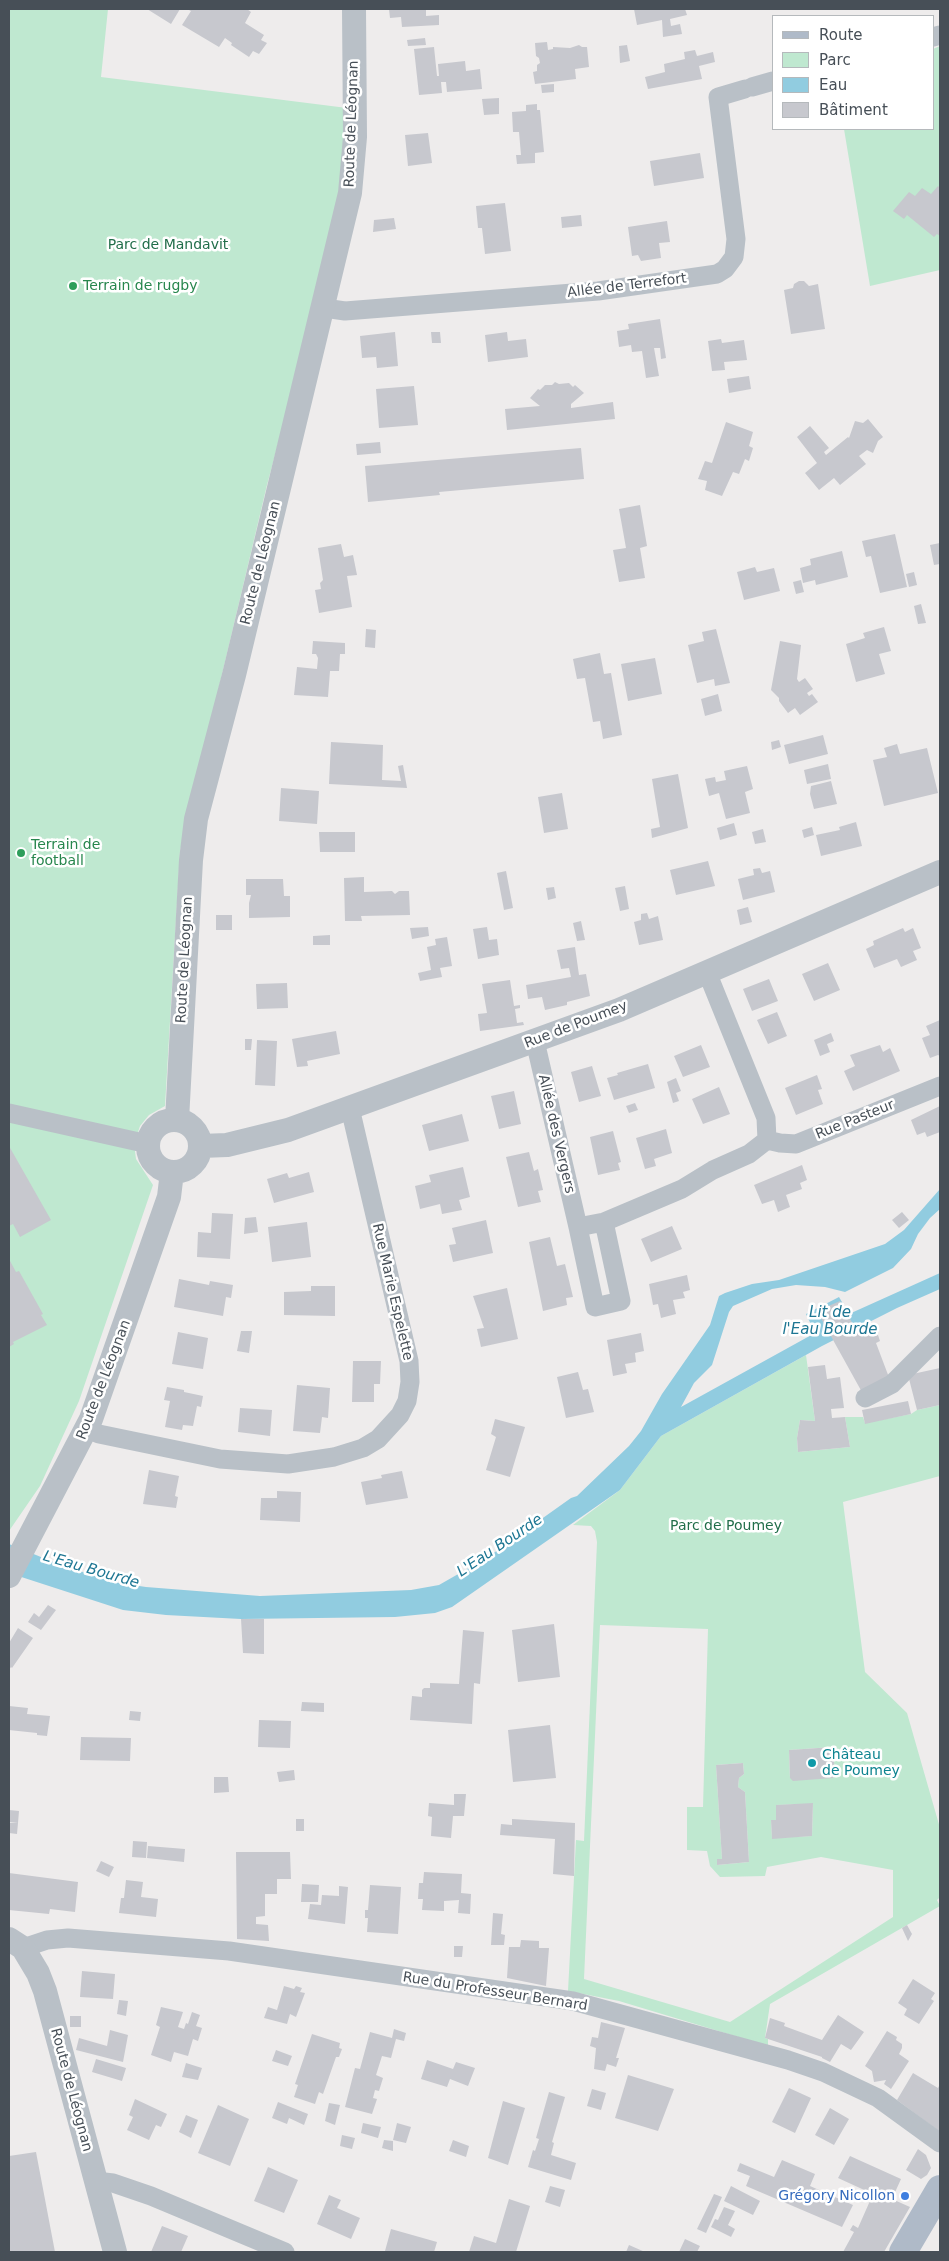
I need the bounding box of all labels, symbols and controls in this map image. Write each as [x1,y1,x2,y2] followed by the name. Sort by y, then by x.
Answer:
[772,15,934,130] legend
[819,26,863,44] text: Route
[819,51,851,69] text: Parc
[341,60,363,188] street label: Route de Léognan
[819,76,847,94] text: Eau
[819,101,888,119] text: Bâtiment
[108,237,228,253] park label: Parc de Mandavit
[566,270,688,302] street label: Allée de Terrefort
[83,278,197,294] place label: Terrain de rugby
[67,280,79,292] marker: Terrain de rugby
[237,499,285,627] street label: Route de Léognan
[31,837,100,870] place label: Terrain de football
[15,847,27,859] marker: Terrain de football
[173,896,197,1024] street label: Route de Léognan
[522,998,630,1052] street label: Rue de Poumey
[534,1073,578,1195] street label: Allée des Vergers
[813,1097,897,1143] street label: Rue Pasteur
[368,1222,416,1362] street label: Rue Marie Espelette
[782,1304,878,1339] water label: Lit de l'Eau Bourde
[73,1318,135,1442] street label: Route de Léognan
[454,1511,546,1581] water label: L'Eau Bourde
[670,1518,782,1534] park label: Parc de Poumey
[41,1548,141,1592] water label: L'Eau Bourde
[822,1747,900,1780] place label: Château de Poumey
[806,1757,818,1769] marker: Château de Poumey
[401,1969,589,2015] street label: Rue du Professeur Bernard
[46,2026,96,2154] street label: Route de Léognan
[778,2188,895,2204] place label: Grégory Nicollon
[899,2190,911,2202] marker: Grégory Nicollon

